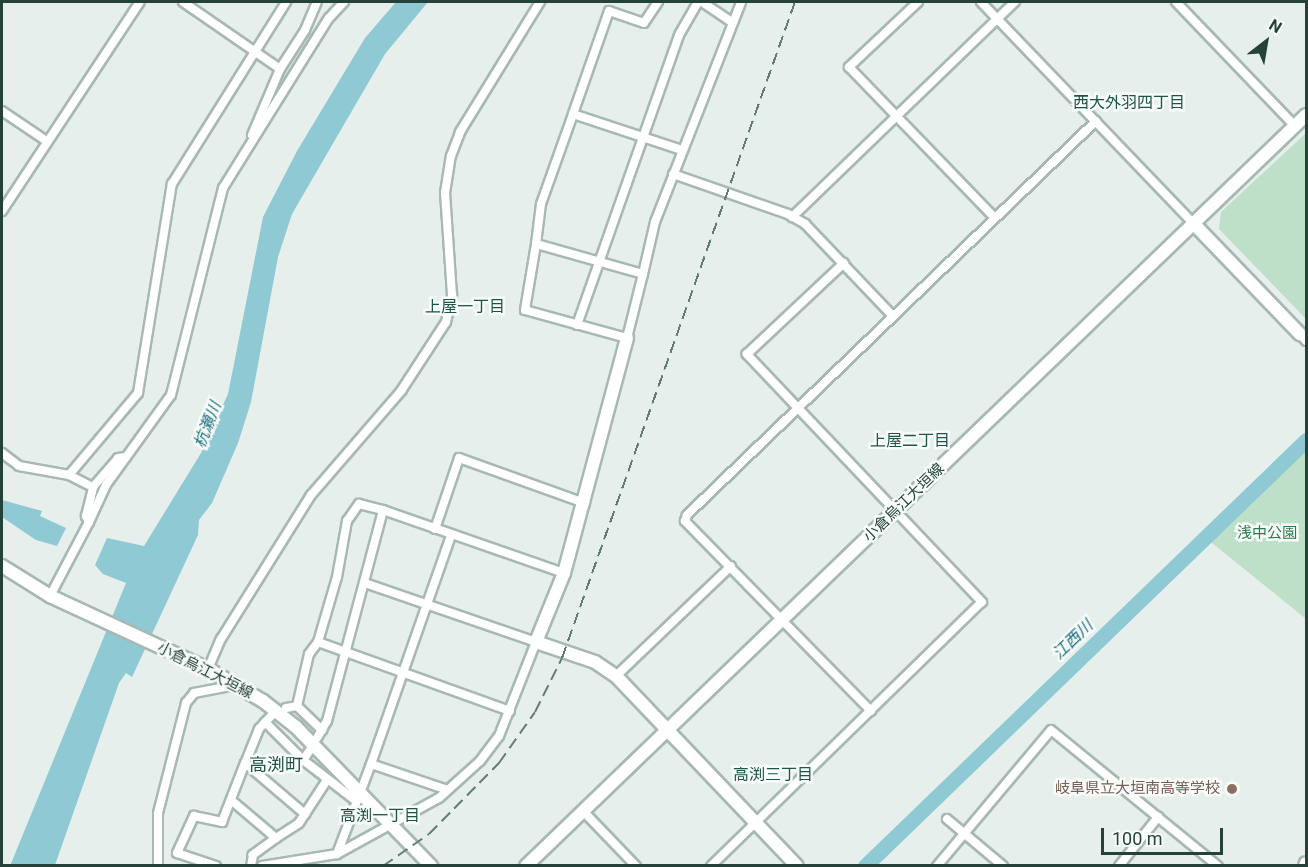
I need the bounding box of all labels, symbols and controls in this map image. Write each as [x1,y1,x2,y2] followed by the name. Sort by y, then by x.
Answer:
[1236,12,1296,72] north arrow
[1266,15,1285,37] text: N
[1073,93,1185,113] district label: 西大外羽四丁目
[425,297,505,317] district label: 上屋一丁目
[190,399,226,451] water label: 杭瀬川
[870,431,950,451] district label: 上屋二丁目
[860,460,948,546] street label: 小倉烏江大垣線
[1237,525,1297,543] park label: 浅中公園
[1049,616,1097,664] water label: 江西川
[154,639,256,703] street label: 小倉烏江大垣線
[249,754,303,776] district label: 高渕町
[733,765,813,785] district label: 高渕三丁目
[1055,780,1220,798] place label: 岐阜県立大垣南高等学校
[1225,782,1239,796] marker: 岐阜県立大垣南高等学校
[340,806,420,826] district label: 高渕一丁目
[1104,816,1226,854] scale bar
[1112,828,1163,849] text: 100 m

